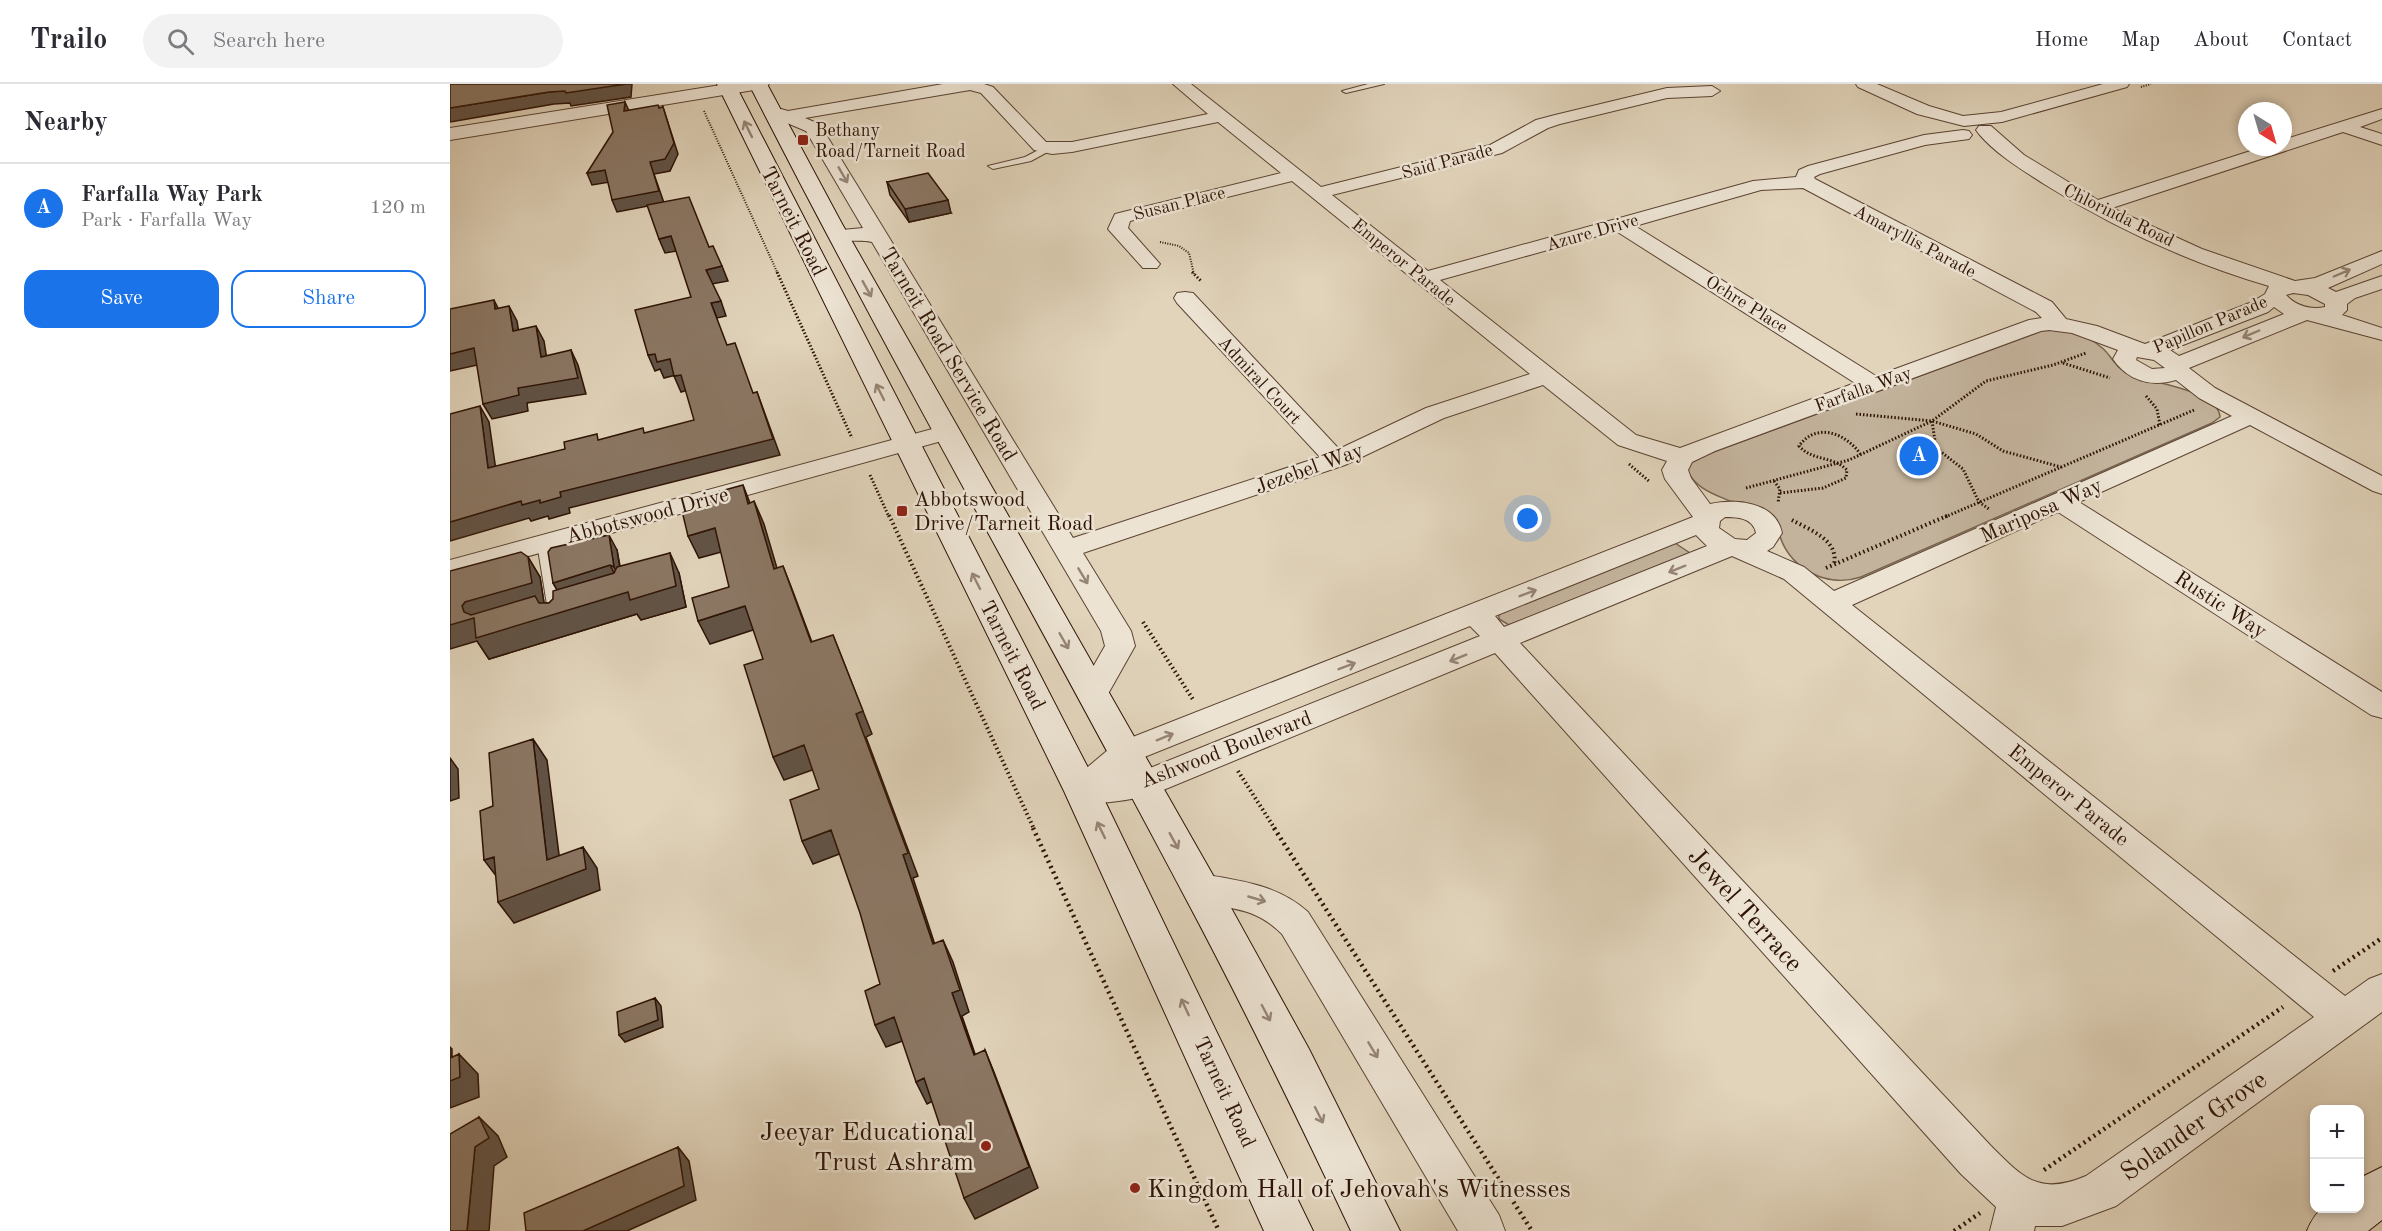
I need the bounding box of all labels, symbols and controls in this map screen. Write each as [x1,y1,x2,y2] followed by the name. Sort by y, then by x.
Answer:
[143,14,563,68] search box
[164,25,197,58] icon: search
[30,27,107,55] text: Trailo
[212,30,325,52] text: Search here
[2035,30,2088,51] text: Home
[2121,30,2160,51] text: Map
[2193,30,2249,51] text: About
[2282,30,2352,51] text: Contact
[2238,102,2292,156] north arrow
[24,110,108,136] text: Nearby
[742,121,754,139] one-way arrow
[815,122,966,161] place label: Bethany Road/Tarneit Road
[796,133,810,147] marker: Bethany Road/Tarneit Road
[1400,141,1495,183] street label: Said Parade
[756,164,829,280] street label: Tarneit Road
[837,167,849,184] one-way arrow
[2060,181,2177,251] street label: Chlorinda Road
[81,184,263,206] text: Farfalla Way Park
[1131,184,1227,224] street label: Susan Place
[36,198,51,218] text: A
[370,198,426,218] text: 120 m
[1850,202,1979,282] street label: Amaryllis Parade
[81,211,252,231] text: Park · Farfalla Way
[1544,211,1641,255] street label: Azure Drive
[1348,216,1459,310] street label: Emperor Parade
[876,244,1020,465] street label: Tarneit Road Service Road
[2332,267,2350,278] one-way arrow
[24,270,219,328] button: Save
[231,270,426,328] button: Share
[1702,273,1791,337] street label: Ochre Place
[862,280,874,297] one-way arrow
[2151,293,2270,357] street label: Papillon Parade
[2243,329,2261,340] one-way arrow
[1214,333,1304,428] street label: Admiral Court
[1812,364,1915,416] street label: Farfalla Way
[873,383,885,401] one-way arrow
[1900,434,1938,478] pin: A
[1252,440,1367,499] street label: Jezebel Way
[1978,475,2106,548] street label: Mariposa Way
[564,485,731,548] street label: Abbotswood Drive
[914,490,1094,535] place label: Abbotswood Drive/Tarneit Road
[895,504,909,518] marker: Abbotswood Drive/Tarneit Road
[1513,504,1542,533] your location
[1668,564,1687,575] one-way arrow
[1077,567,1089,584] one-way arrow
[2170,568,2270,643] street label: Rustic Way
[970,572,982,590] one-way arrow
[1518,587,1536,598] one-way arrow
[975,598,1048,714] street label: Tarneit Road
[1059,632,1070,650] one-way arrow
[1449,653,1467,664] one-way arrow
[1337,659,1355,670] one-way arrow
[1138,708,1315,793] street label: Ashwood Boulevard
[1155,731,1174,742] one-way arrow
[2004,741,2132,851] street label: Emperor Parade
[1095,822,1107,840] one-way arrow
[1169,831,1180,849] one-way arrow
[1682,843,1807,978] street label: Jewel Terrace
[1247,894,1266,905] one-way arrow
[1178,998,1190,1016] one-way arrow
[1261,1003,1272,1021] one-way arrow
[1189,1034,1258,1151] street label: Tarneit Road
[1367,1041,1379,1058] one-way arrow
[2116,1067,2272,1187] street label: Solander Grove
[2310,1105,2364,1213] map controls
[2310,1105,2364,1159] button: +
[1314,1106,1325,1124] one-way arrow
[760,1120,974,1176] place label: Jeeyar Educational Trust Ashram
[979,1139,993,1153] marker: Jeeyar Educational Trust Ashram
[2310,1159,2364,1213] button: −
[1147,1177,1571,1203] place label: Kingdom Hall of Jehovah's Witnesses
[1128,1181,1142,1195] marker: Kingdom Hall of Jehovah's Witnesses

